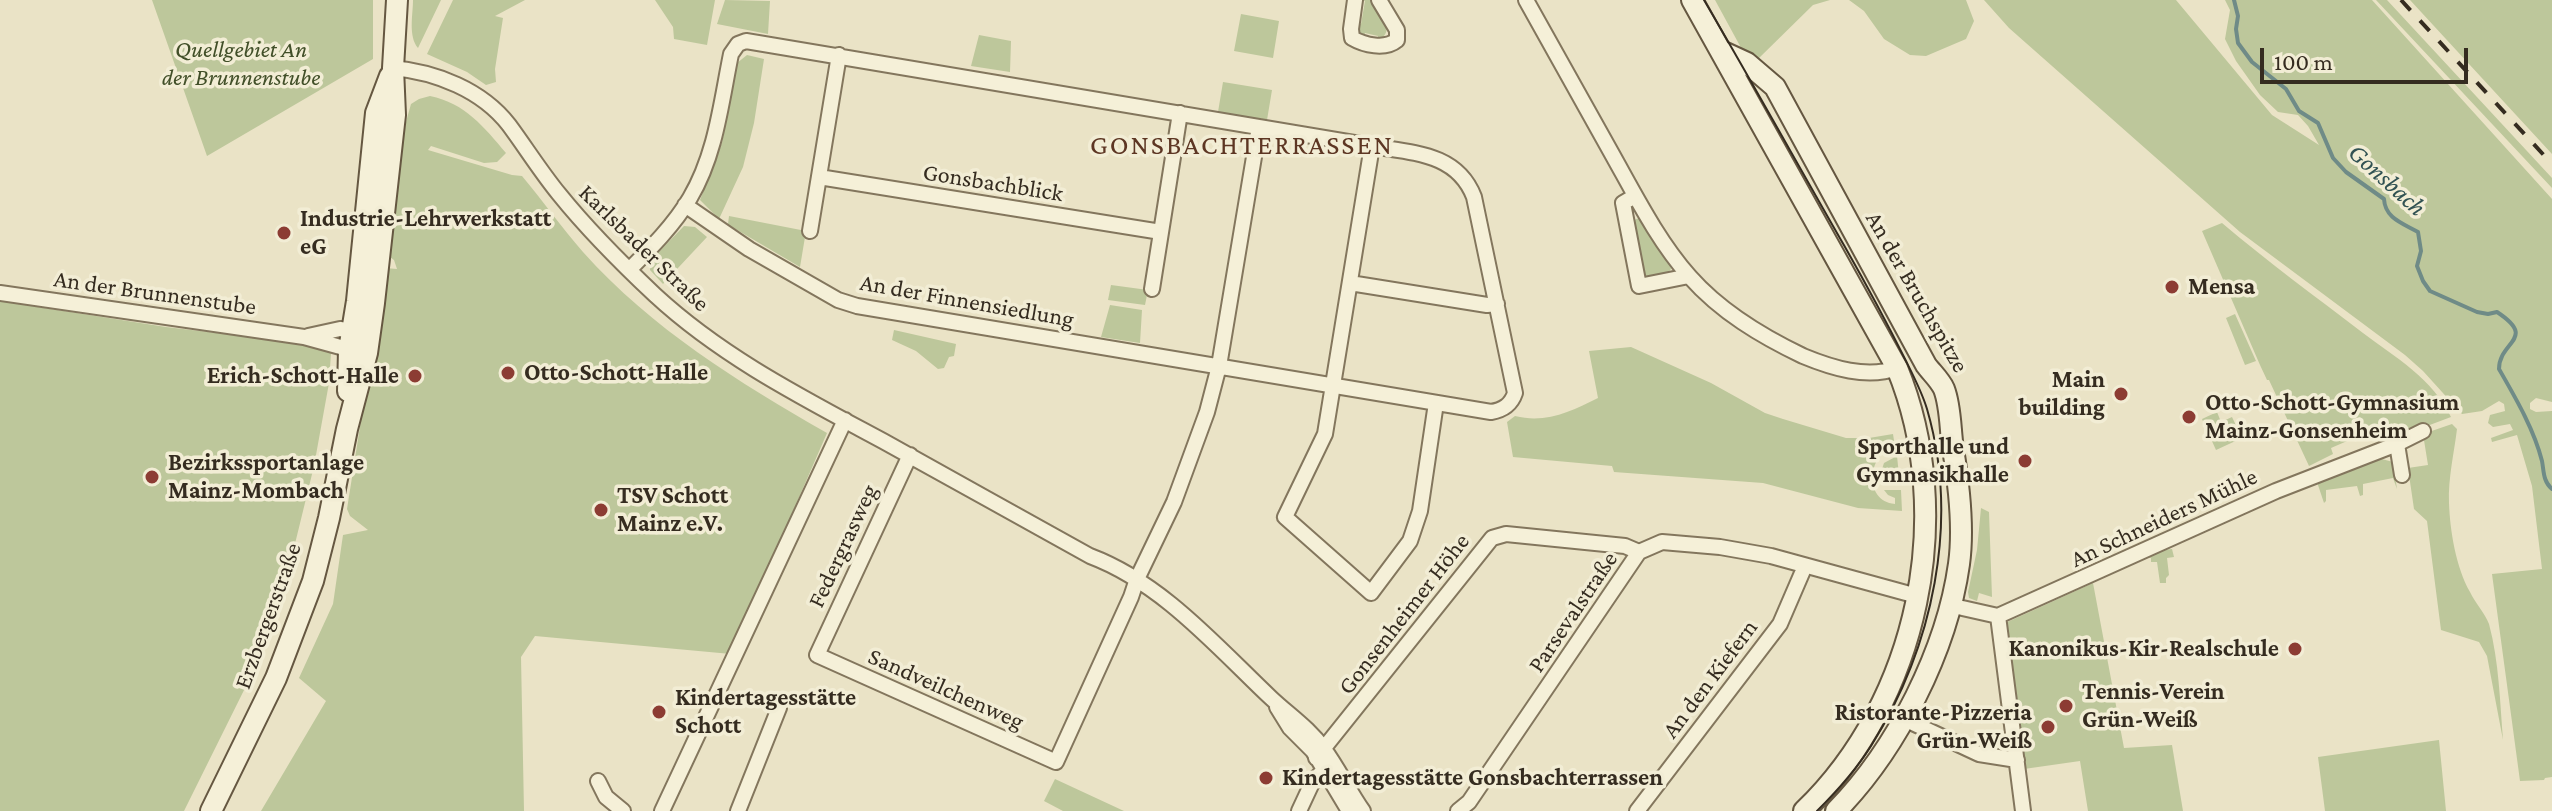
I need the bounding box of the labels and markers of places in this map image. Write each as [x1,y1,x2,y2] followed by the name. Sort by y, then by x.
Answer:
[300,205,551,261] place label: Industrie-Lehrwerkstatt eG
[275,224,293,242] marker: Industrie-Lehrwerkstatt eG
[2188,273,2255,301] place label: Mensa
[2163,278,2181,296] marker: Mensa
[524,359,708,387] place label: Otto-Schott-Halle
[207,362,399,390] place label: Erich-Schott-Halle
[499,364,517,382] marker: Otto-Schott-Halle
[2018,366,2105,422] place label: Main building
[406,367,424,385] marker: Erich-Schott-Halle
[2112,385,2130,403] marker: Main building
[2205,389,2459,445] place label: Otto-Schott-Gymnasium Mainz-Gonsenheim
[2180,408,2198,426] marker: Otto-Schott-Gymnasium Mainz-Gonsenheim
[1856,433,2009,489] place label: Sporthalle und Gymnasikhalle
[168,449,364,505] place label: Bezirkssportanlage Mainz-Mombach
[2016,452,2034,470] marker: Sporthalle und Gymnasikhalle
[143,468,161,486] marker: Bezirkssportanlage Mainz-Mombach
[617,482,728,538] place label: TSV Schott Mainz e.V.
[592,501,610,519] marker: TSV Schott Mainz e.V.
[2009,635,2279,663] place label: Kanonikus-Kir-Realschule
[2286,640,2304,658] marker: Kanonikus-Kir-Realschule
[2082,678,2225,734] place label: Tennis-Verein Grün-Weiß
[675,684,856,740] place label: Kindertagesstätte Schott
[2057,697,2075,715] marker: Tennis-Verein Grün-Weiß
[1835,699,2032,755] place label: Ristorante-Pizzeria Grün-Weiß
[650,703,668,721] marker: Kindertagesstätte Schott
[2039,718,2057,736] marker: Ristorante-Pizzeria Grün-Weiß
[1282,764,1663,792] place label: Kindertagesstätte Gonsbachterrassen
[1257,769,1275,787] marker: Kindertagesstätte Gonsbachterrassen

